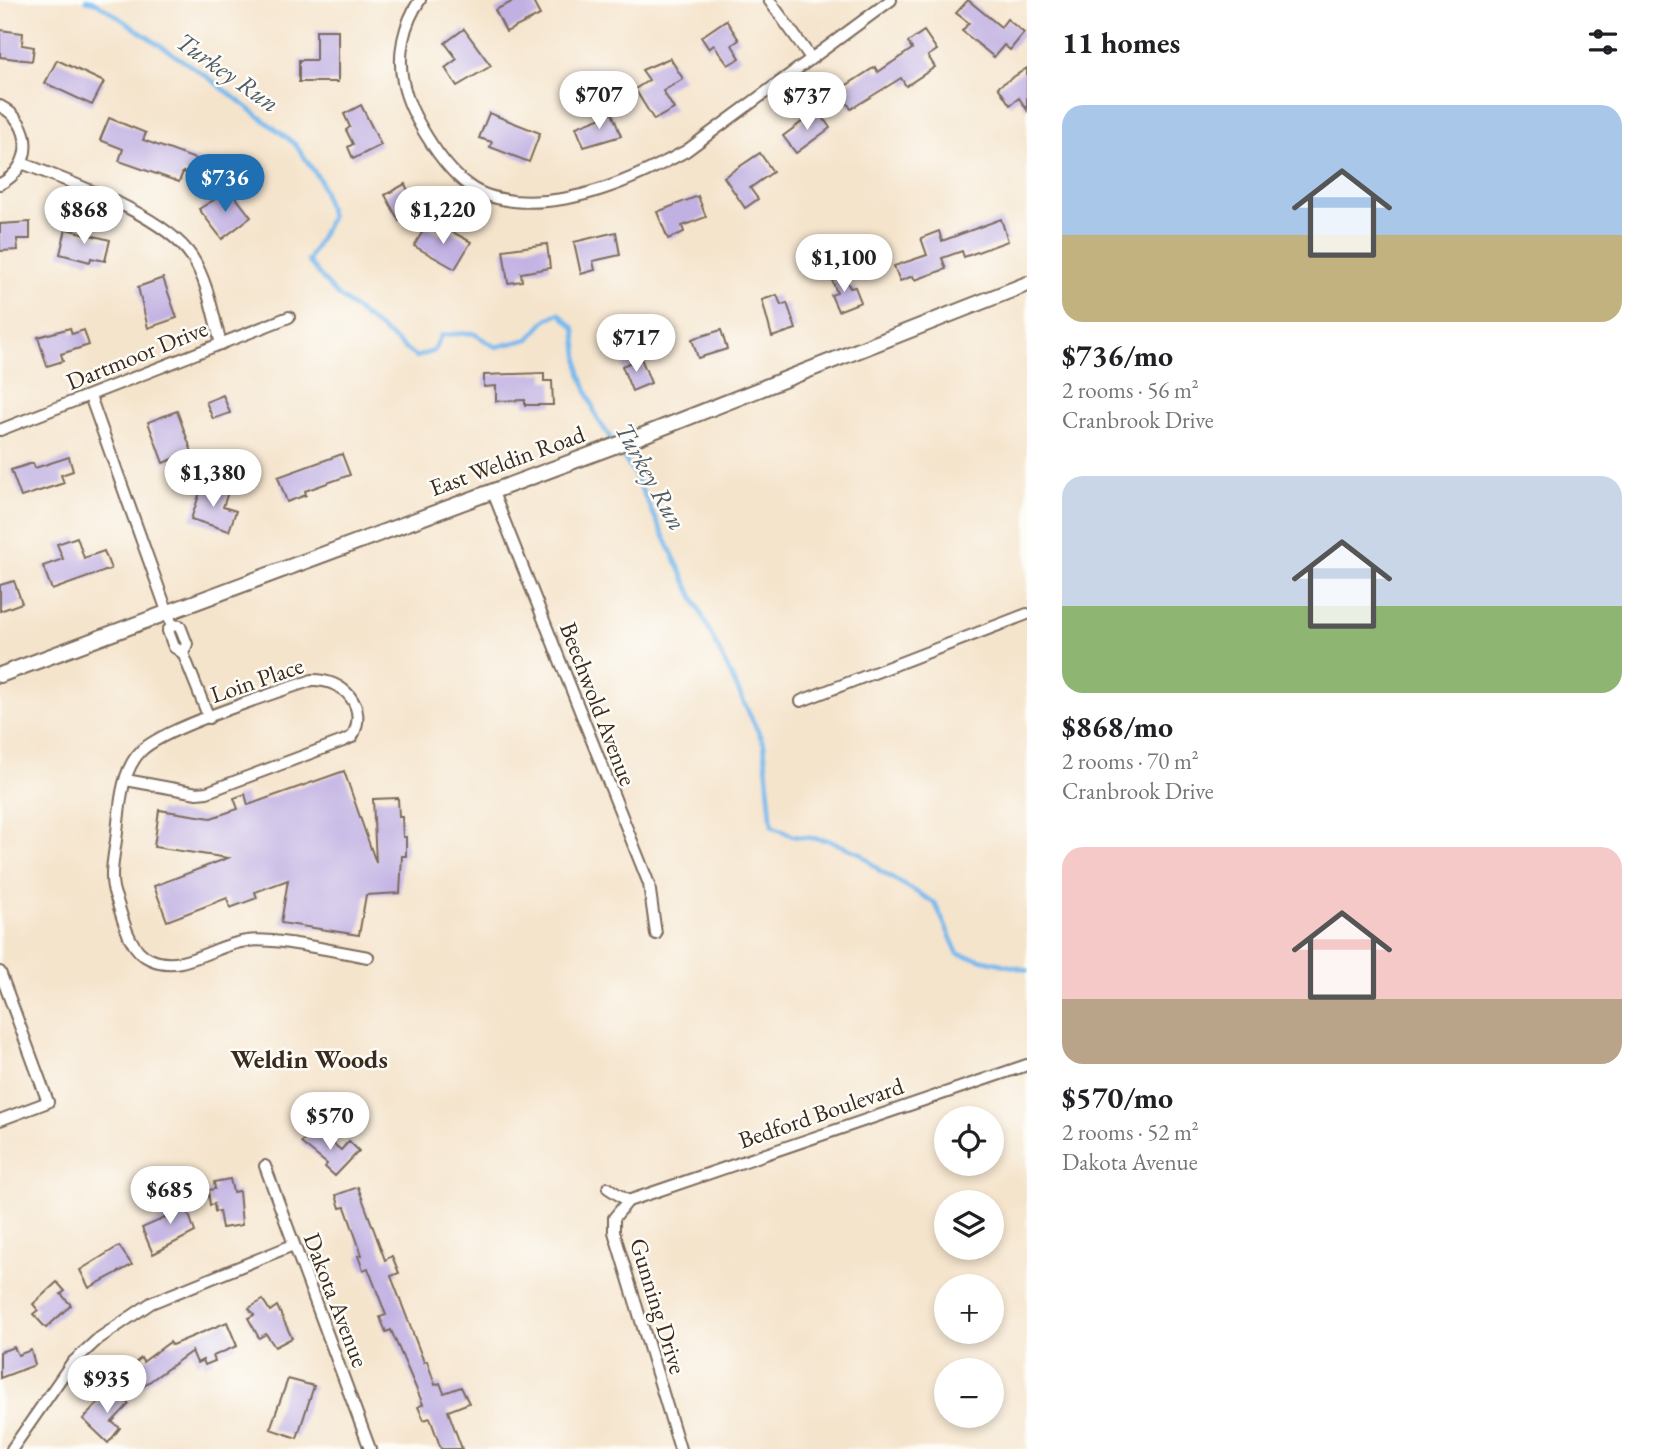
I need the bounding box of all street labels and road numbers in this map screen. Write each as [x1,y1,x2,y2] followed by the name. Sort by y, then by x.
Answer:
[62,312,212,397] street label: Dartmoor Drive
[425,418,590,503] street label: East Weldin Road
[553,618,644,790] street label: Beechwold Avenue
[206,649,307,710] street label: Loin Place
[734,1069,908,1155] street label: Bedford Boulevard
[297,1228,376,1371] street label: Dakota Avenue
[623,1234,694,1378] street label: Gunning Drive

